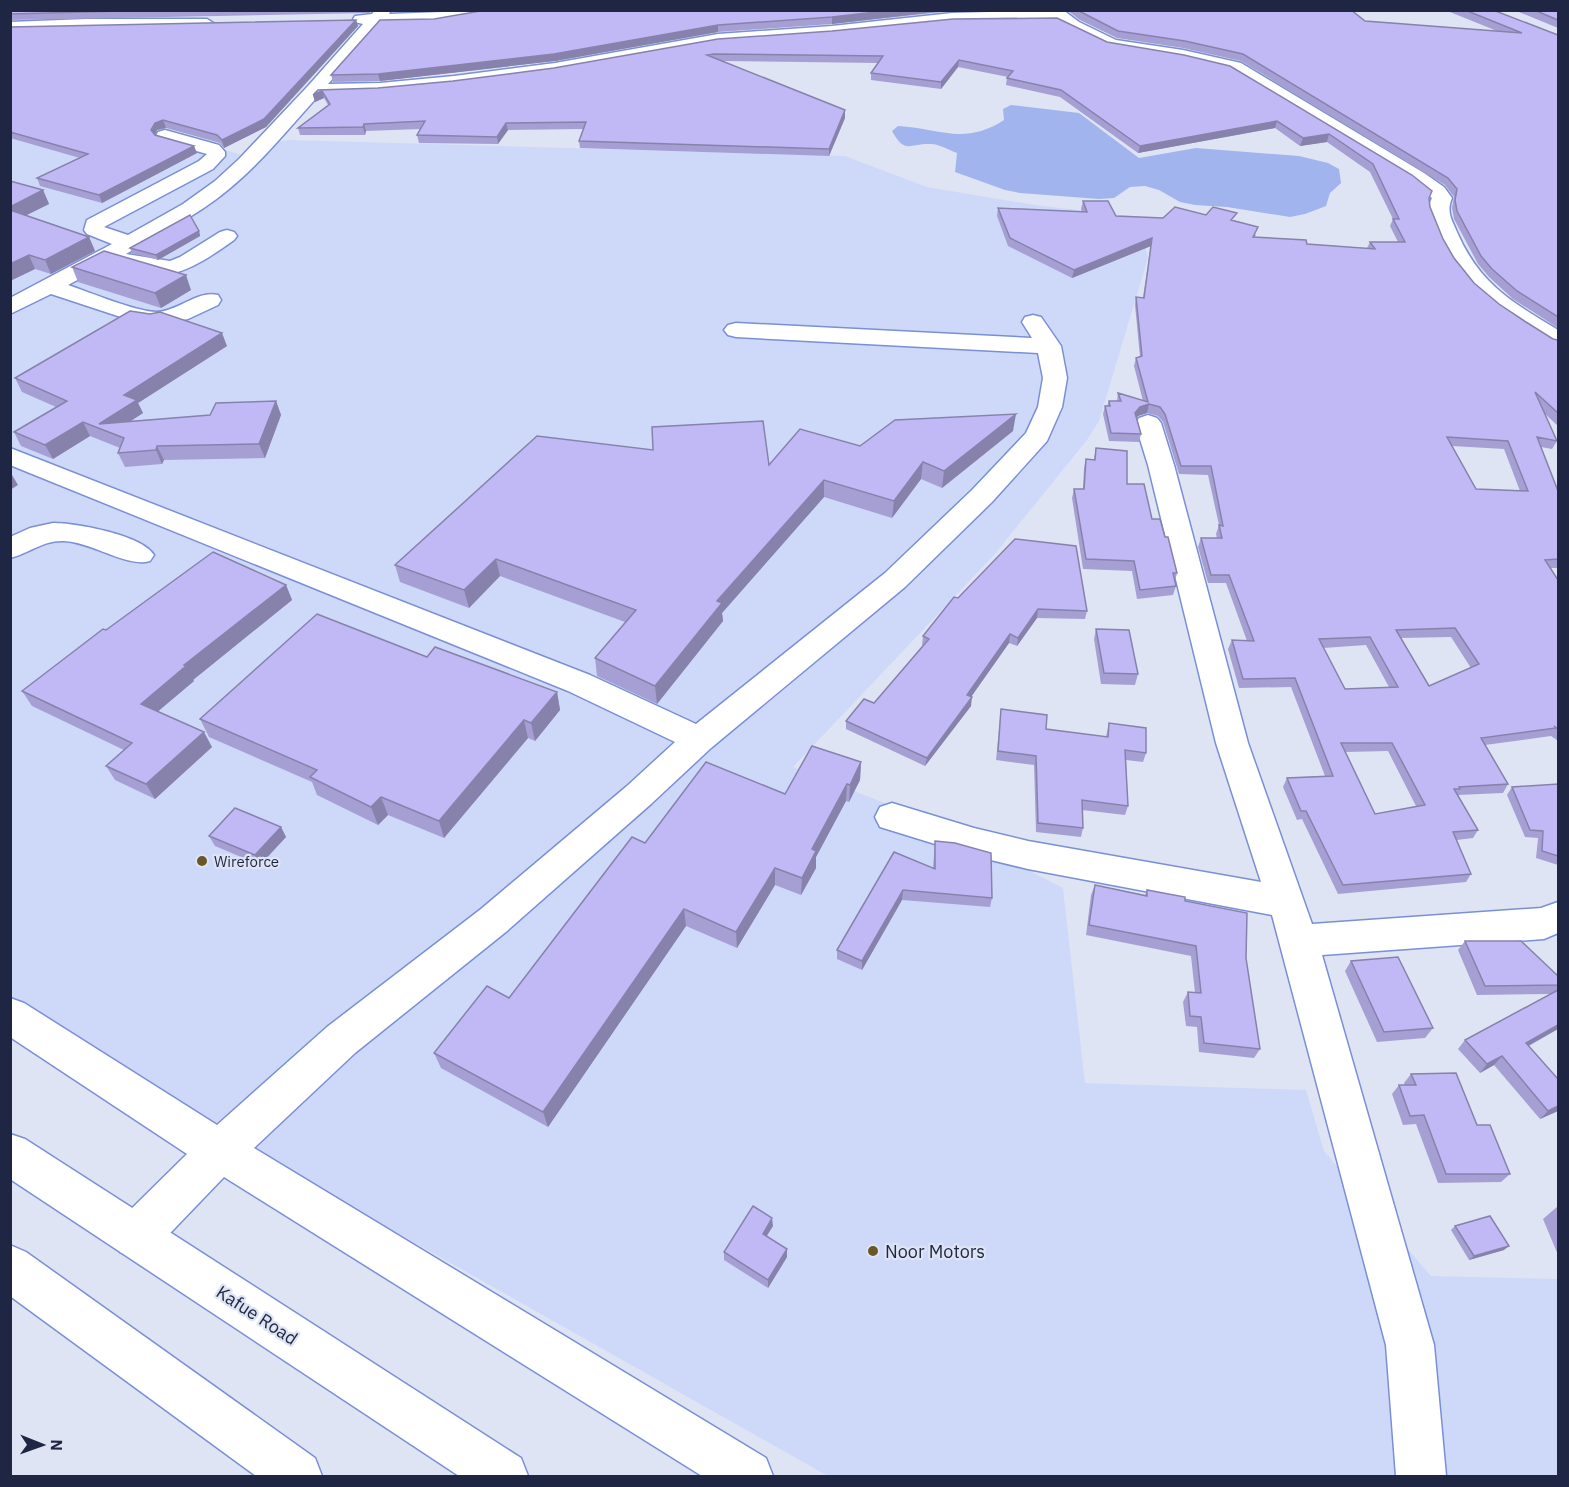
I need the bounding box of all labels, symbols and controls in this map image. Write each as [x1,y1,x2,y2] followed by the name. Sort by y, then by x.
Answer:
[214,852,279,871] place label: Wireforce
[195,854,209,868] marker: Wireforce
[885,1240,985,1263] place label: Noor Motors
[866,1244,880,1258] marker: Noor Motors
[212,1280,302,1350] street label: Kafue Road
[12,1415,72,1475] north arrow
[47,1439,67,1451] text: N

